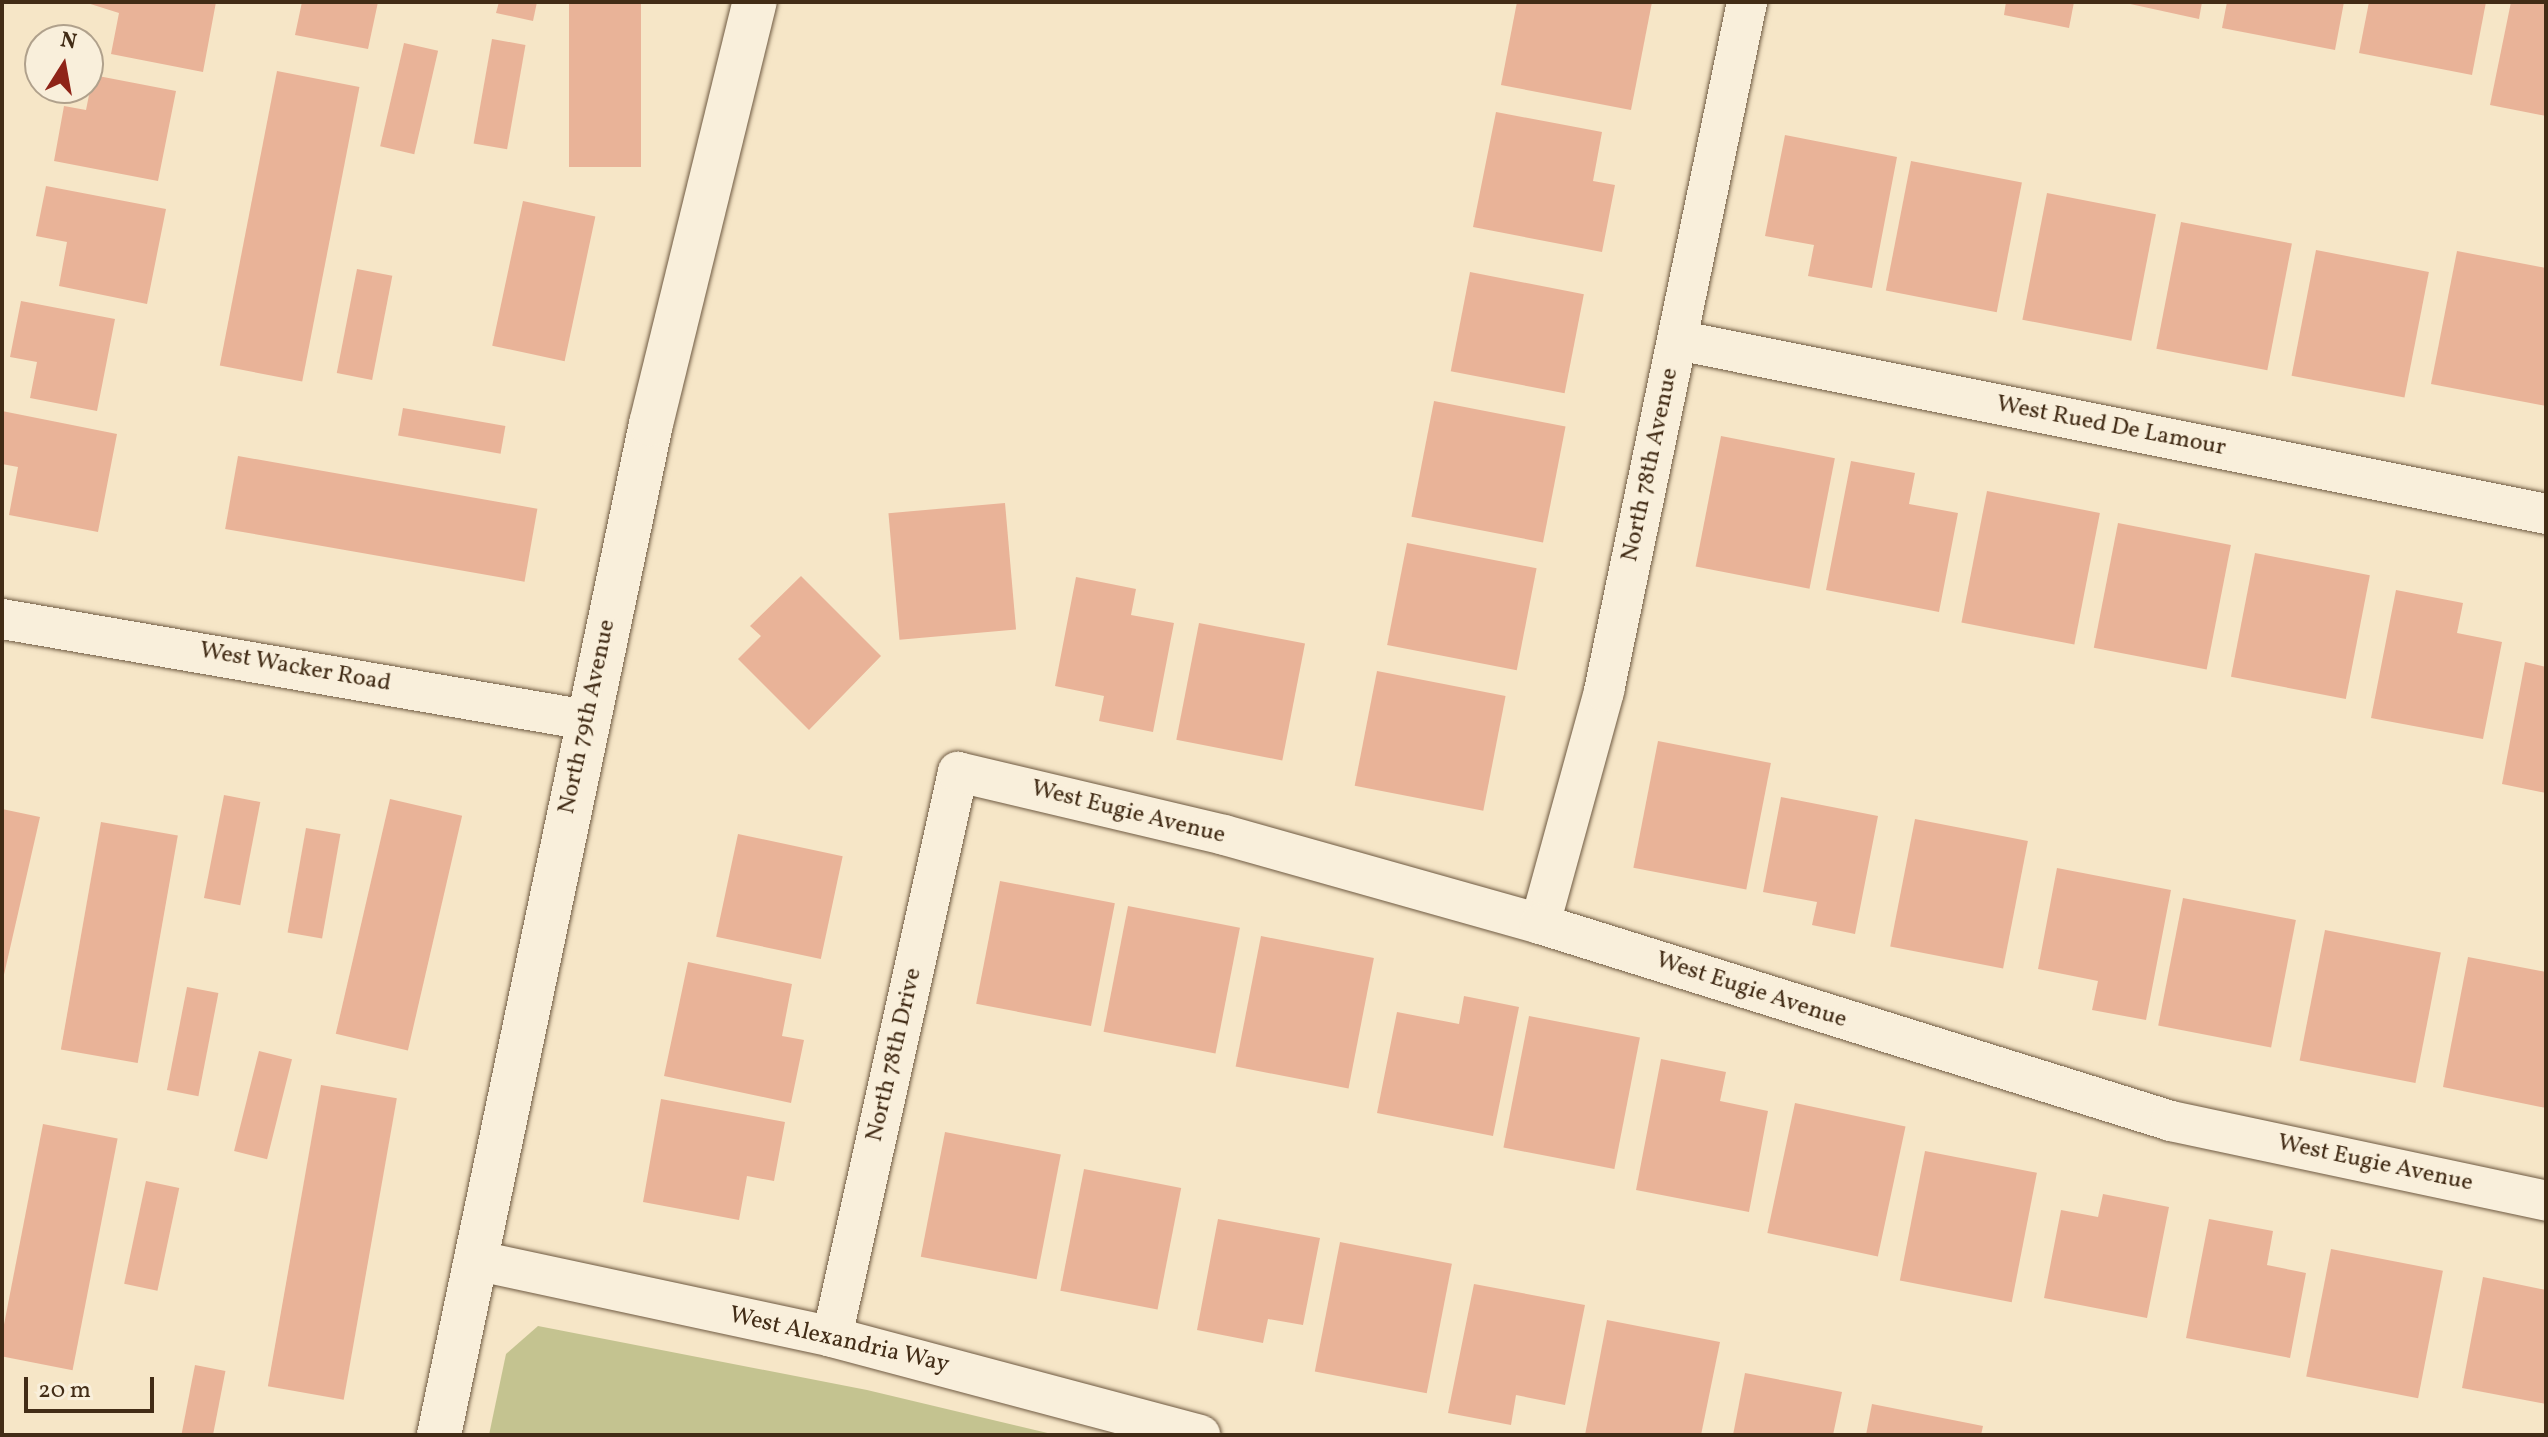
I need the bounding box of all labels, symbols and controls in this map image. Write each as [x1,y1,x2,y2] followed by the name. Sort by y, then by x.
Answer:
[24,24,104,104] north arrow
[57,25,79,59] text: N
[1616,366,1686,564] street label: North 78th Avenue
[1994,391,2228,463] street label: West Rued De Lamour
[553,617,623,817] street label: North 79th Avenue
[197,637,393,699] street label: West Wacker Road
[1028,775,1228,851] street label: West Eugie Avenue
[1652,947,1850,1035] street label: West Eugie Avenue
[861,965,929,1145] street label: North 78th Drive
[2275,1129,2475,1199] street label: West Eugie Avenue
[726,1302,952,1380] street label: West Alexandria Way
[28,1361,158,1411] scale bar
[38,1374,91,1408] text: 20 m

